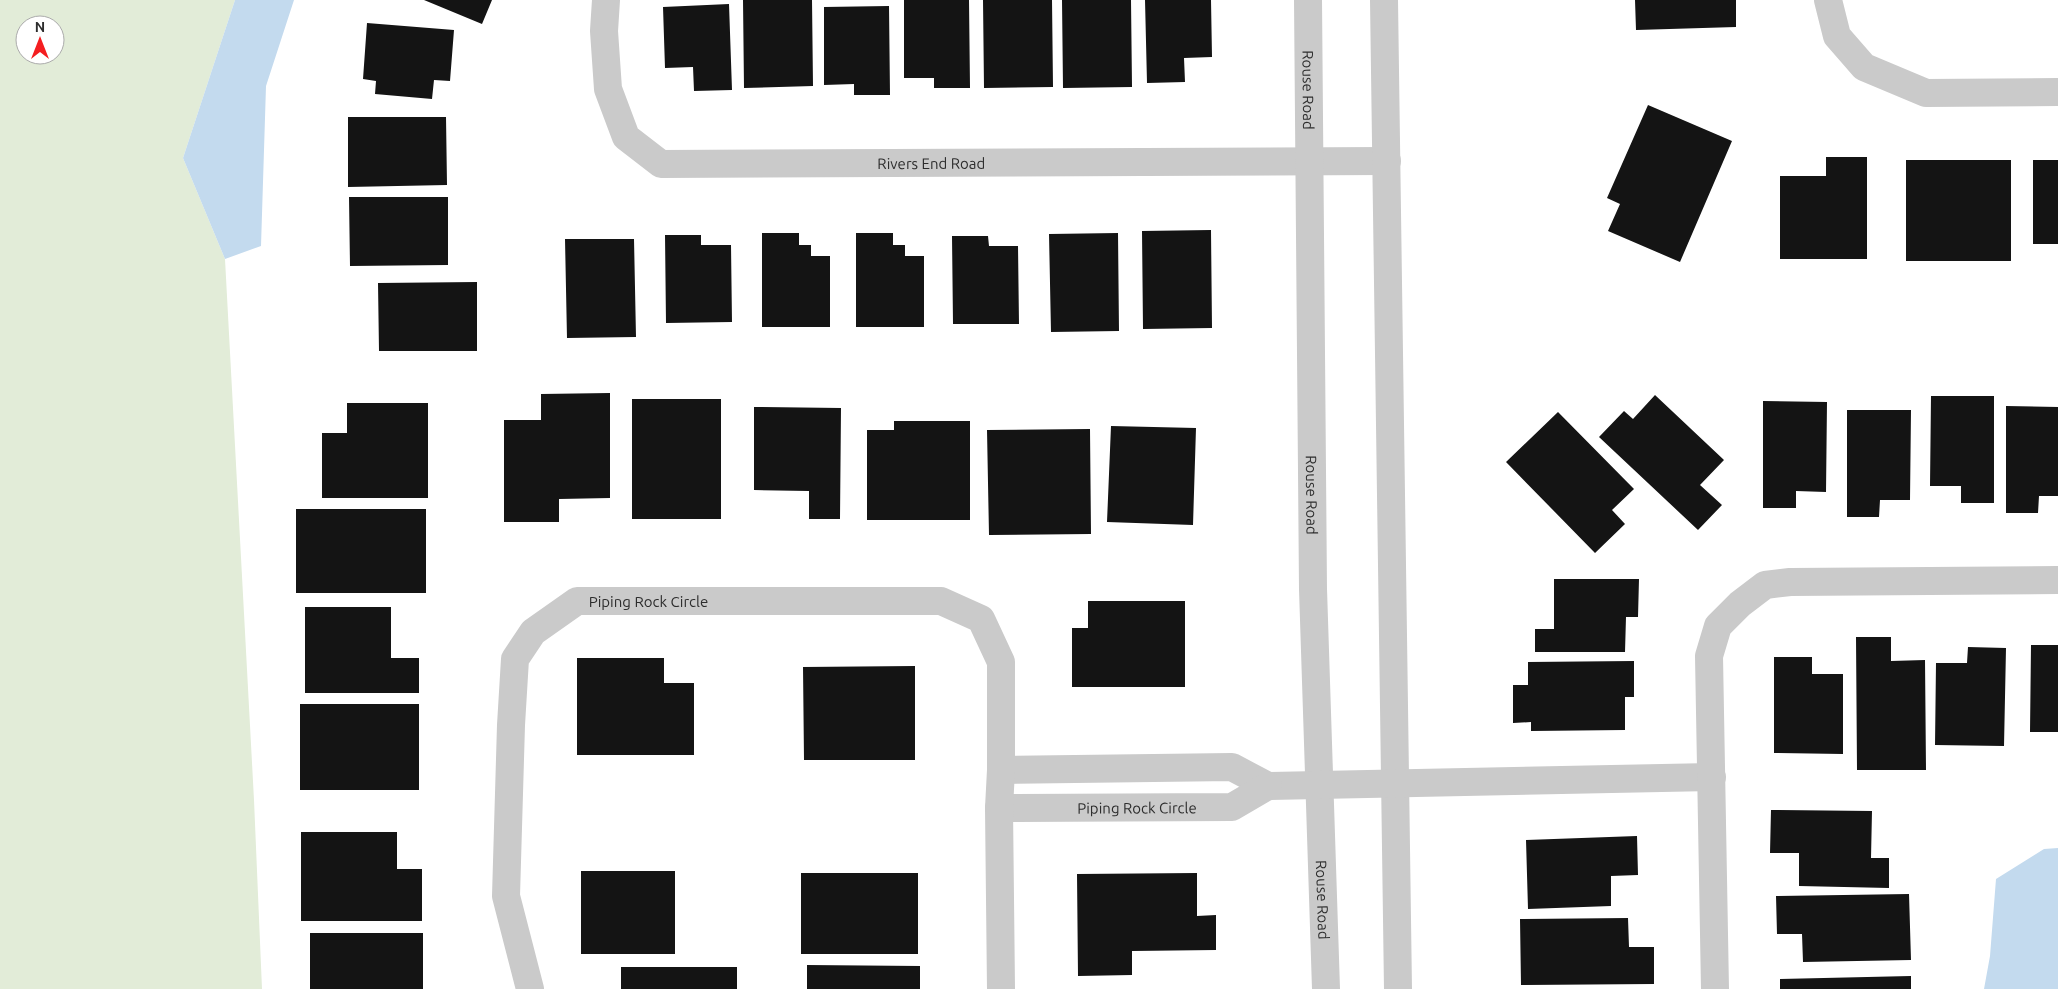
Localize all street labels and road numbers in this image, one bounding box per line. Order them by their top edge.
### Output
street label: Rouse Road [1300,50,1318,130]
street label: Rivers End Road [877,154,985,172]
street label: Rouse Road [1303,455,1321,535]
street label: Piping Rock Circle [589,593,708,610]
street label: Piping Rock Circle [1077,799,1197,816]
street label: Rouse Road [1313,860,1333,940]

